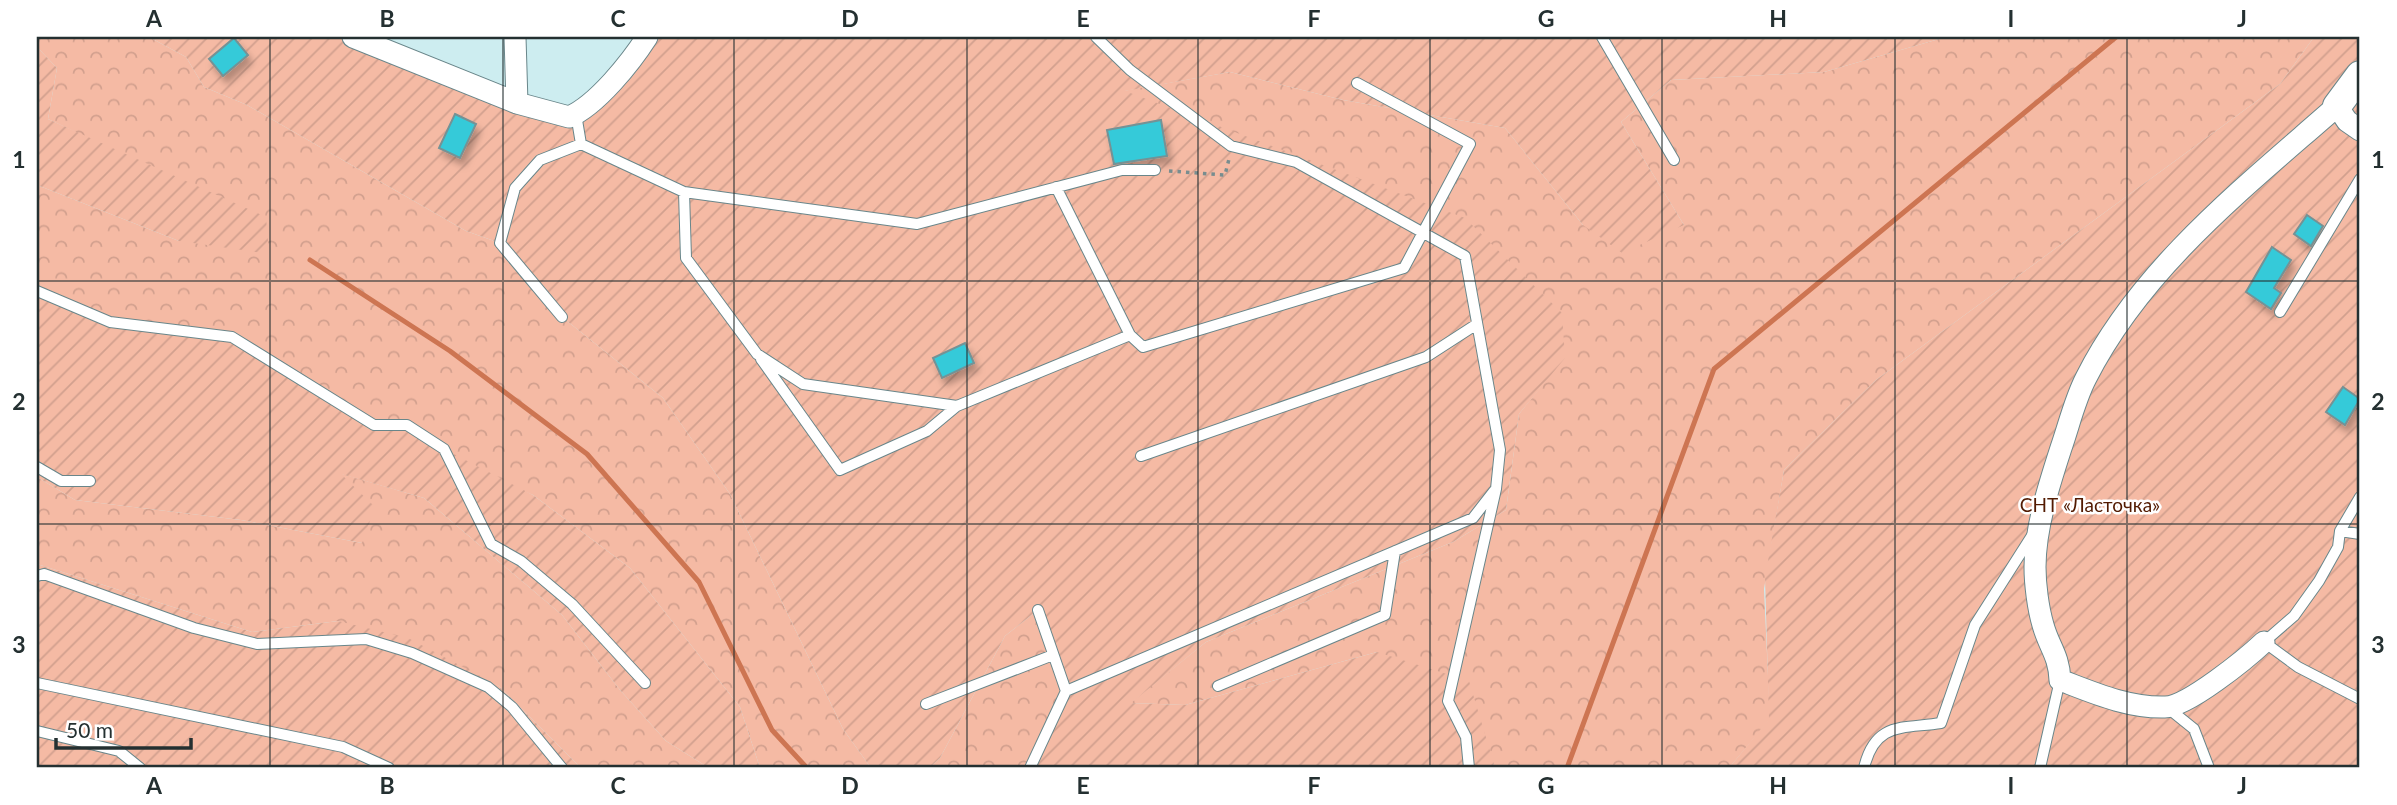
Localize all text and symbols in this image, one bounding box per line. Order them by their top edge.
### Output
text: A [145,4,163,32]
text: B [379,4,395,32]
text: C [610,4,626,32]
text: D [841,4,859,32]
text: E [1076,4,1090,32]
text: F [1307,4,1321,32]
text: G [1538,4,1554,32]
text: H [1769,4,1787,32]
text: I [2008,4,2014,32]
text: J [2237,4,2247,32]
text: 1 [12,145,26,173]
text: 1 [2371,145,2385,173]
text: 2 [12,387,26,415]
text: 2 [2371,387,2385,415]
park label: СНТ «Ласточка» [2020,493,2160,516]
text: 3 [12,630,26,658]
text: 3 [2371,630,2385,658]
scale bar [56,707,191,751]
text: 50 m [66,717,113,742]
text: A [145,771,163,799]
text: B [379,771,395,799]
text: C [610,771,626,799]
text: D [841,771,859,799]
text: E [1076,771,1090,799]
text: F [1307,771,1321,799]
text: G [1538,771,1554,799]
text: H [1769,771,1787,799]
text: I [2008,771,2014,799]
text: J [2237,771,2247,799]

